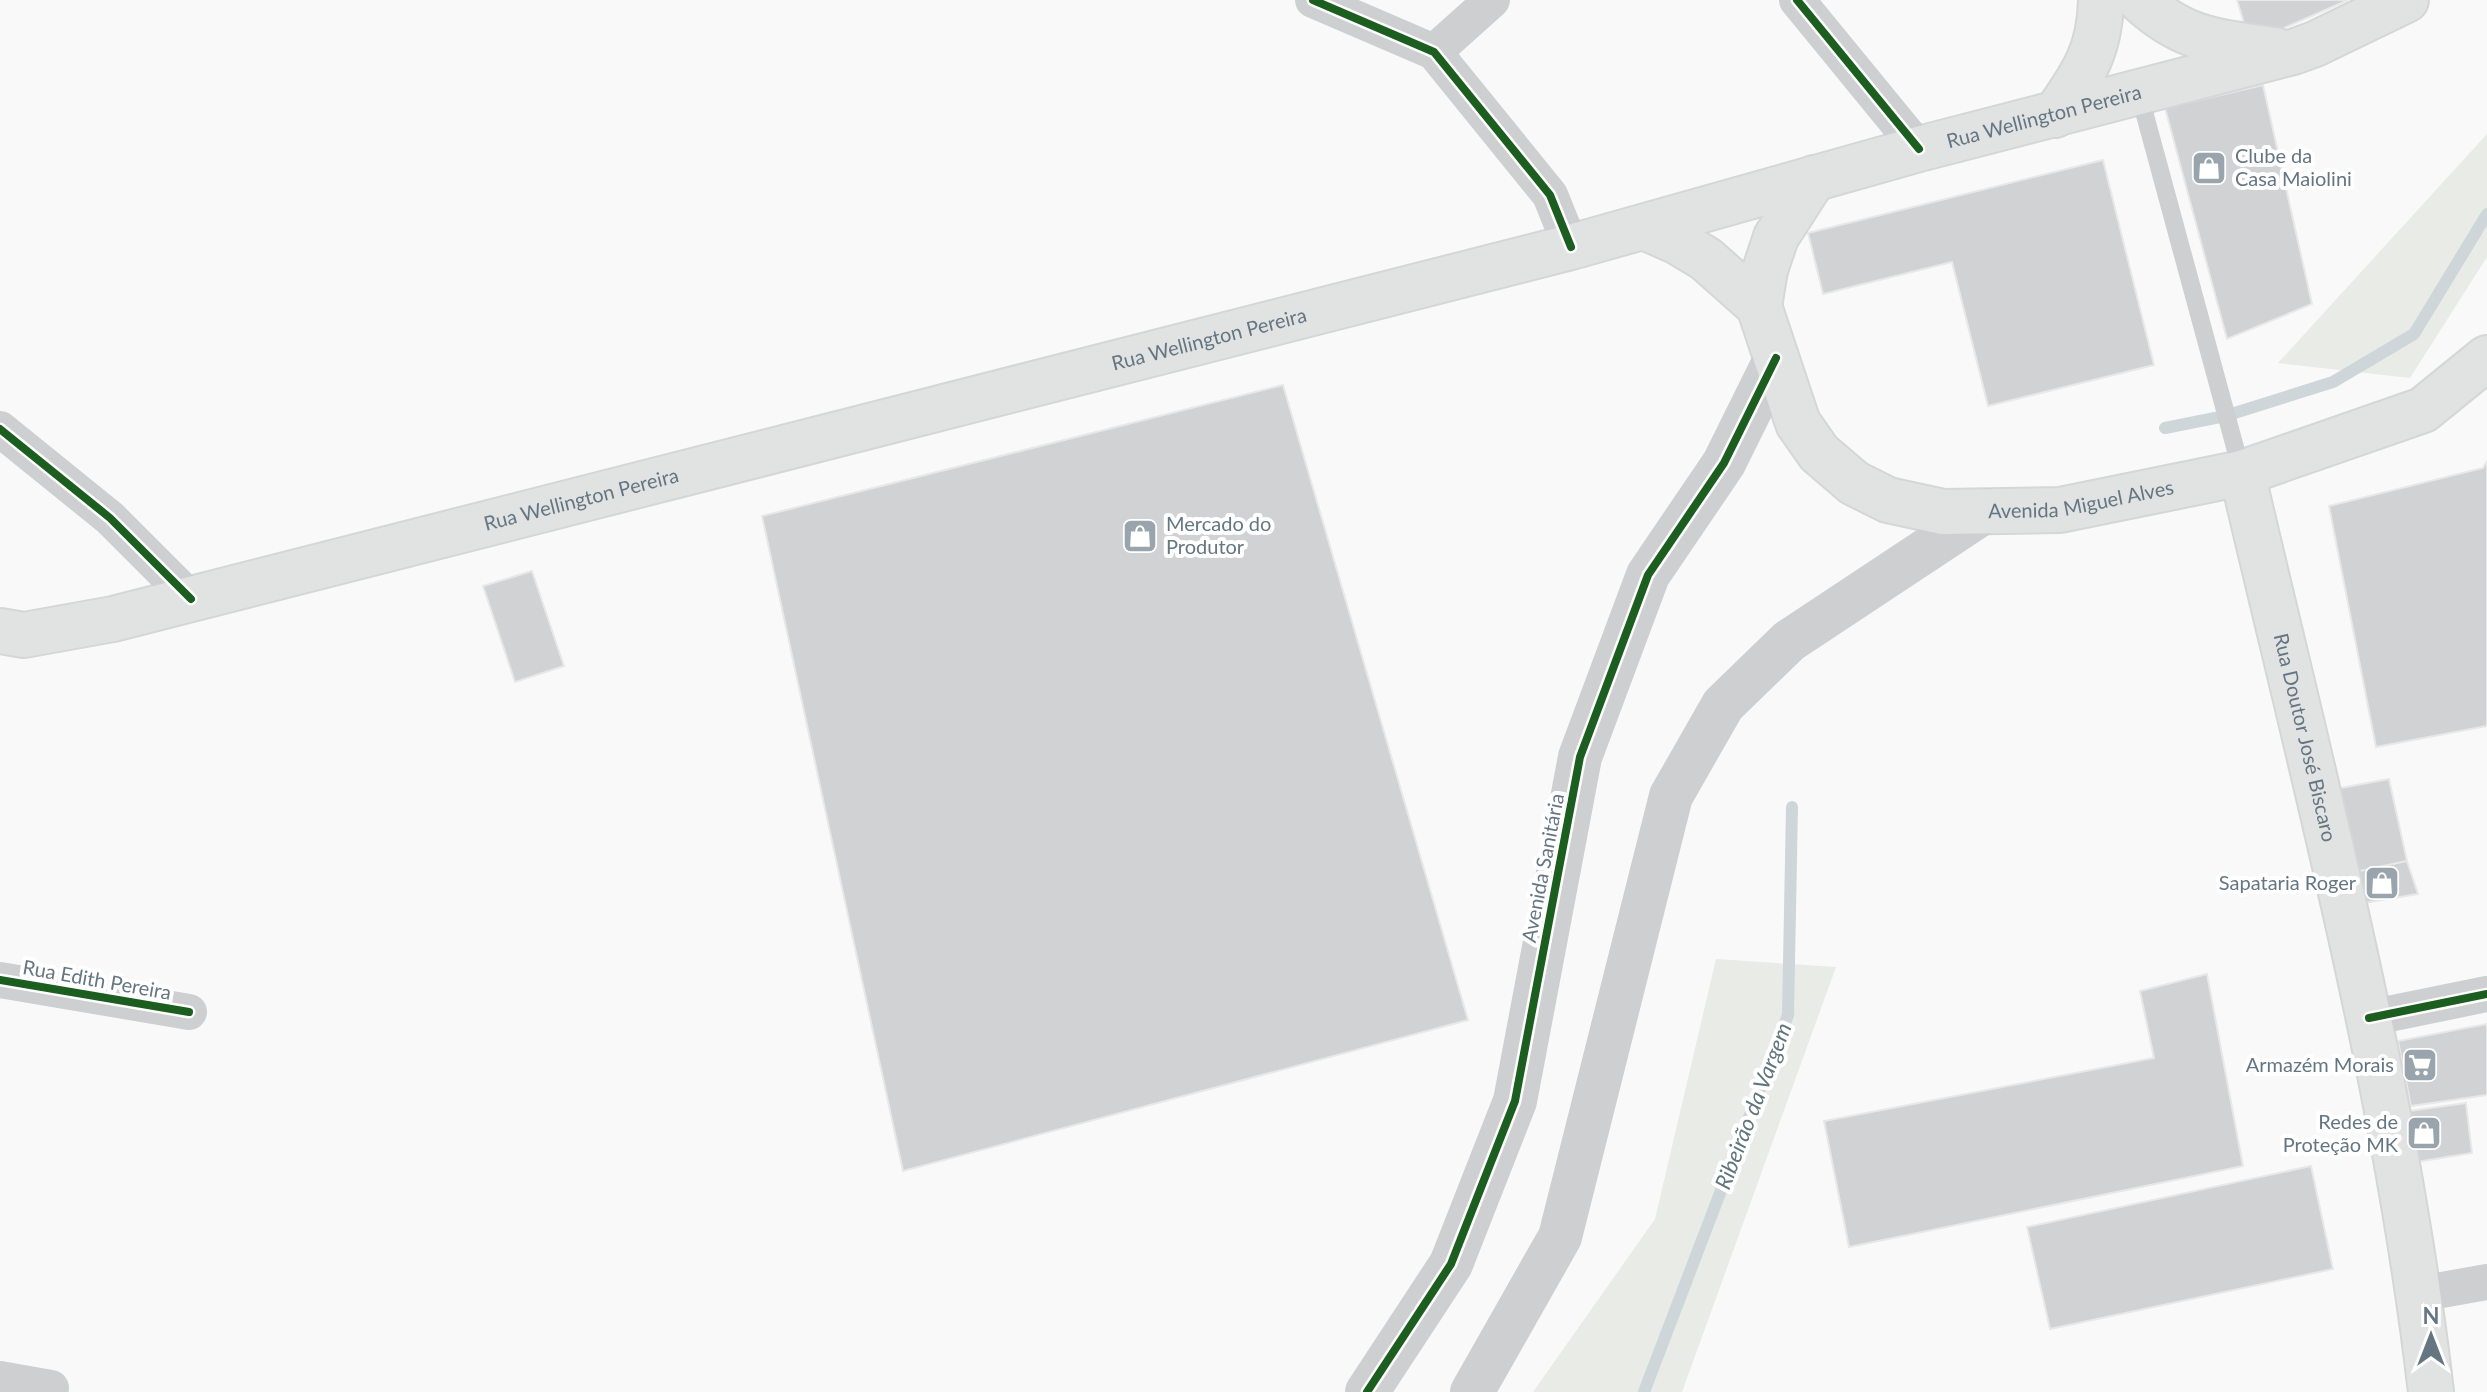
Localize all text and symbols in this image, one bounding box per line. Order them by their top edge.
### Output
street label: Rua Wellington Pereira [1944,79,2144,152]
place label: Clube da Casa Maiolini [2235,143,2352,190]
shop icon: Clube da Casa Maiolini [2190,149,2228,187]
street label: Rua Wellington Pereira [1109,302,1309,375]
street label: Rua Wellington Pereira [481,462,681,535]
street label: Avenida Miguel Alves [1988,474,2176,522]
place label: Mercado do Produtor [1166,511,1271,558]
shop icon: Mercado do Produtor [1121,517,1159,555]
street label: Rua Doutor José Biscaro [2270,631,2342,844]
street label: Avenida Sanitária [1516,791,1568,944]
shop icon: Sapataria Roger [2363,864,2401,902]
place label: Sapataria Roger [2219,870,2357,894]
street label: Rua Edith Pereira [21,954,173,1004]
water label: Ribeirão da Vargem [1708,1019,1797,1193]
supermarket icon: Armazém Morais [2401,1046,2439,1084]
place label: Armazém Morais [2246,1052,2394,1076]
place label: Redes de Proteção MK [2283,1109,2399,1156]
shop icon: Redes de Proteção MK [2405,1114,2443,1152]
north arrow [2391,1296,2471,1376]
text: N [2423,1302,2439,1329]

